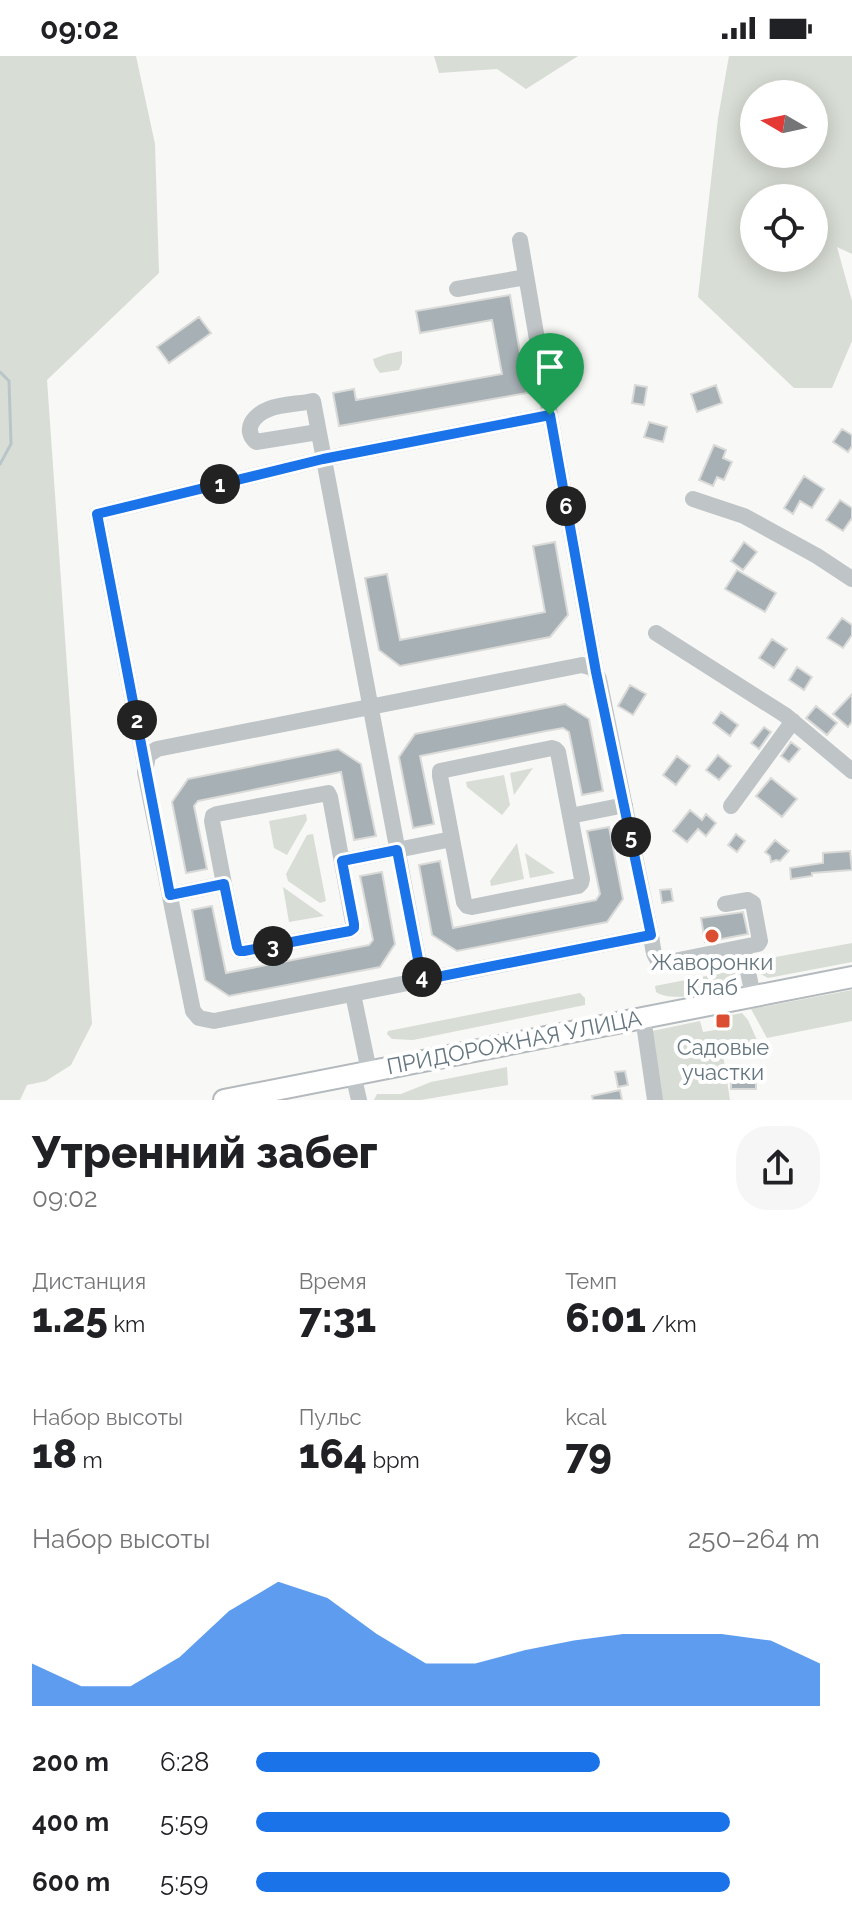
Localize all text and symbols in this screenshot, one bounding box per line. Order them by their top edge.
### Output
text: 09:02 [40,11,119,46]
north arrow [740,80,828,168]
map controls [740,80,828,272]
button: locate [740,184,828,272]
pin [516,333,584,415]
icon: arrive [528,345,572,389]
pin: 1 [200,464,240,504]
text: 1 [215,471,225,497]
pin: 6 [546,486,586,526]
text: 6 [559,493,573,519]
pin: 2 [117,700,157,740]
text: 2 [131,707,143,733]
pin: 5 [611,817,651,857]
text: 5 [625,824,637,850]
pin: 3 [253,926,293,966]
marker: Жаворонки Клаб [703,927,721,945]
text: 3 [267,933,279,959]
place label: Жаворонки Клаб [651,949,773,1000]
pin: 4 [402,957,442,997]
text: 4 [416,964,428,990]
street label: ПРИДОРОЖНАЯ УЛИЦА [384,1005,644,1079]
marker: Садовые участки [714,1012,732,1030]
place label: Садовые участки [677,1034,769,1085]
button: share [736,1126,820,1210]
text: Утренний забег [32,1127,378,1178]
text: 09:02 [32,1183,98,1213]
text: Дистанция [32,1268,146,1294]
text: Время [299,1268,367,1294]
text: Темп [565,1268,617,1294]
text: 1.25 [32,1294,108,1341]
text: 7:31 [299,1294,376,1341]
text: 6:01 [565,1294,646,1341]
text: km [108,1311,145,1337]
text: /km [646,1311,697,1337]
text: Набор высоты [32,1404,183,1430]
text: Пульс [299,1404,362,1430]
text: kcal [565,1404,606,1430]
text: 18 [32,1430,77,1477]
text: 164 [299,1430,367,1477]
text: 79 [565,1430,612,1477]
text: m [77,1447,103,1473]
text: bpm [367,1447,420,1473]
text: Набор высоты [32,1524,210,1554]
text: 250–264 m [688,1524,820,1554]
text: 200 m [32,1747,109,1777]
text: 6:28 [160,1747,210,1777]
text: 400 m [32,1807,109,1837]
text: 5:59 [160,1807,208,1837]
text: 600 m [32,1867,110,1897]
text: 5:59 [160,1867,208,1897]

